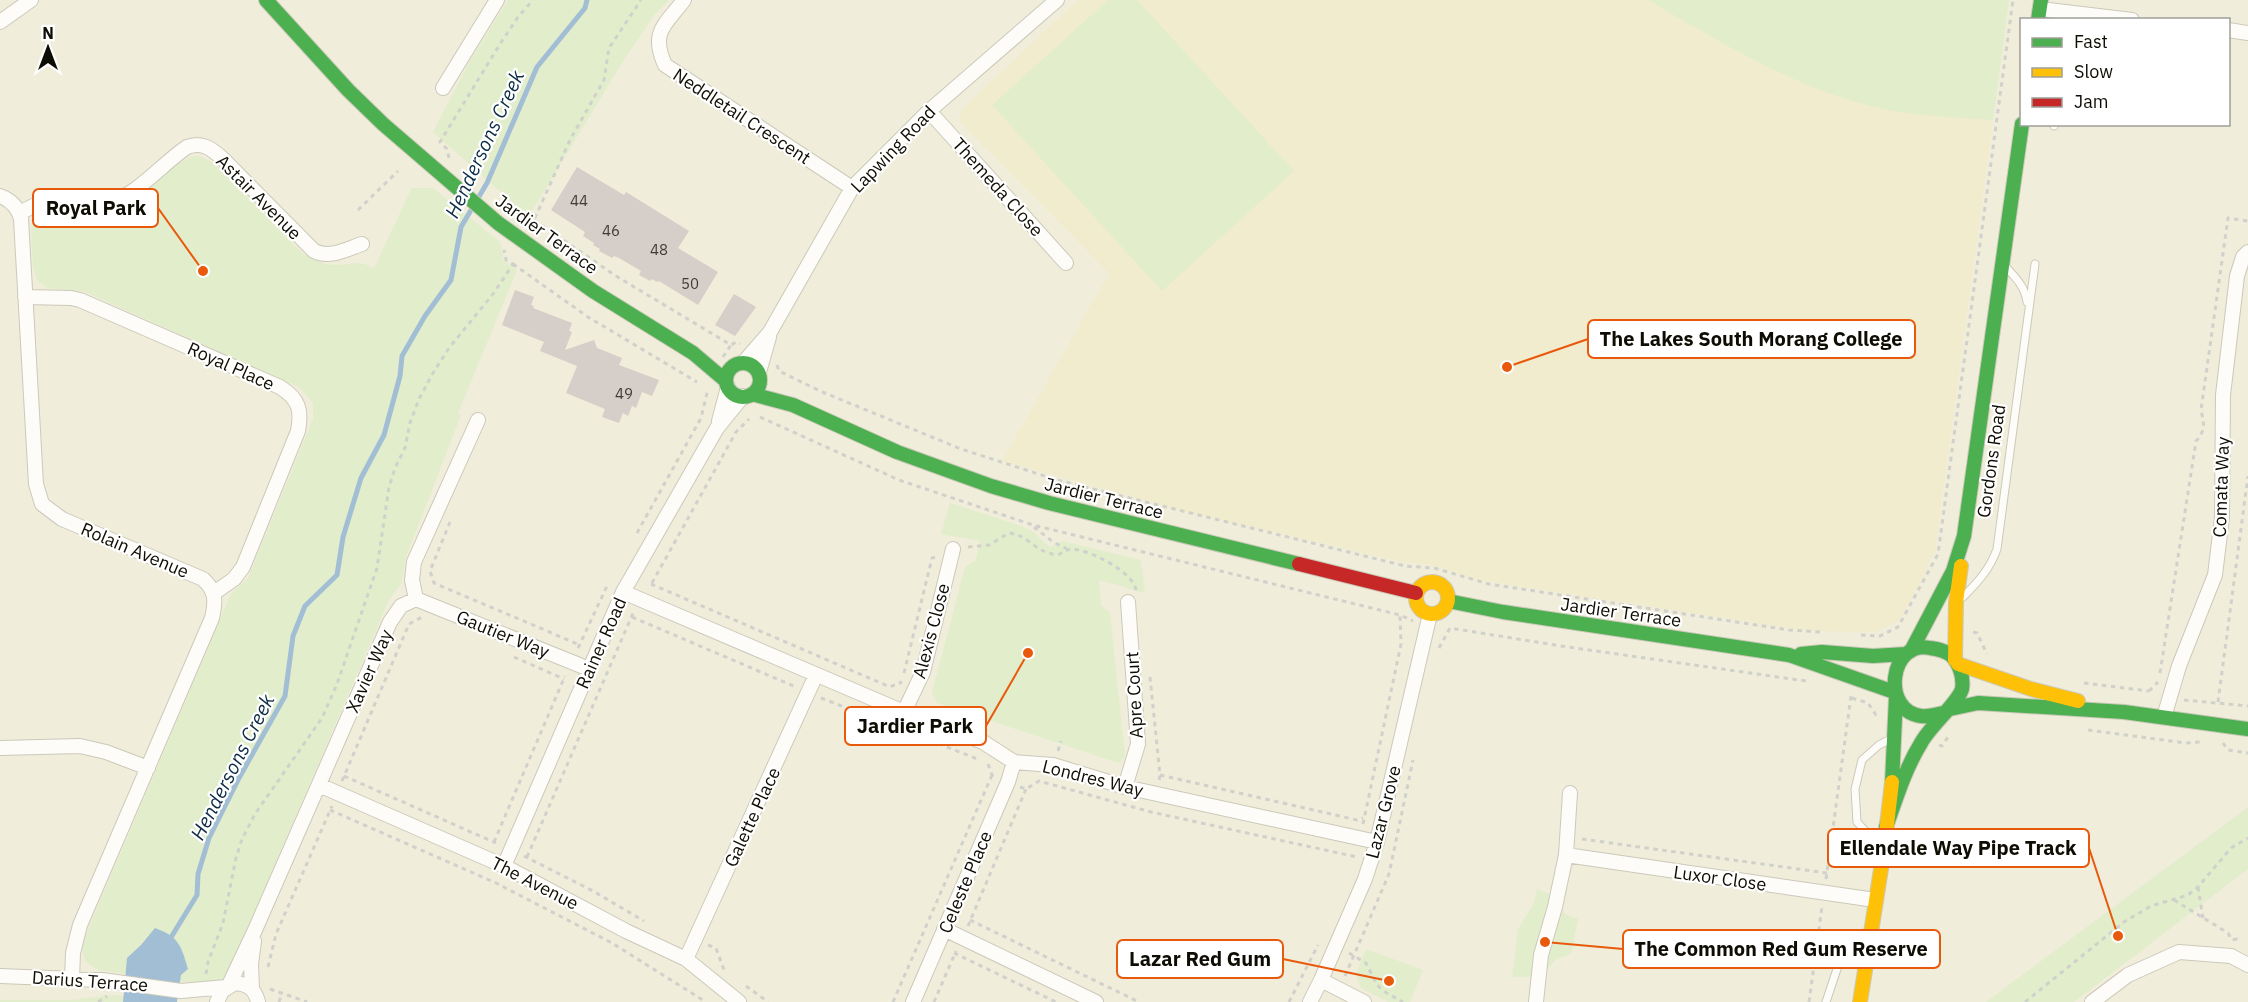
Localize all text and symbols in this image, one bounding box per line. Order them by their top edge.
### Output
north arrow [18,18,78,78]
legend [2020,18,2230,126]
text: N [42,23,54,43]
text: Fast [2074,30,2108,53]
text: Slow [2074,60,2113,83]
street label: Neddletail Crescent [669,63,815,169]
water label: Hendersons Creek [438,65,530,222]
text: Jam [2074,90,2109,113]
street label: Lapwing Road [846,100,940,198]
street label: Themeda Close [948,133,1048,241]
street label: Astair Avenue [211,149,307,245]
callout: Royal Park [33,189,158,227]
street label: Jardier Terrace [491,189,603,279]
house number: 44 [570,191,588,210]
text: Royal Park [46,194,147,221]
house number: 46 [602,221,620,240]
house number: 48 [650,240,668,259]
house number: 50 [681,274,699,293]
callout: The Lakes South Morang College [1588,320,1915,358]
text: The Lakes South Morang College [1600,325,1902,352]
street label: Royal Place [184,337,278,395]
house number: 49 [615,384,633,403]
street label: Gordons Road [1972,403,2010,519]
street label: Comata Way [2208,436,2234,538]
street label: Jardier Terrace [1042,472,1166,524]
street label: Rolain Avenue [78,517,192,583]
street label: Alexis Close [907,581,955,681]
street label: Jardier Terrace [1559,592,1683,632]
street label: Rainer Road [571,594,631,692]
street label: Gautier Way [453,605,553,663]
street label: Xavier Way [340,626,398,716]
street label: Apre Court [1120,651,1148,739]
water label: Hendersons Creek [184,689,281,845]
callout: Jardier Park [845,707,986,745]
text: Jardier Park [857,712,974,739]
street label: Londres Way [1040,754,1146,802]
street label: Galette Place [719,763,785,871]
street label: Lazar Grove [1360,763,1406,861]
street label: Celeste Place [933,827,997,937]
callout: Ellendale Way Pipe Track [1828,829,2089,867]
text: Ellendale Way Pipe Track [1839,834,2077,861]
street label: The Avenue [488,851,583,915]
street label: Luxor Close [1672,860,1768,896]
callout: The Common Red Gum Reserve [1623,930,1940,968]
text: The Common Red Gum Reserve [1634,935,1928,962]
callout: Lazar Red Gum [1117,940,1283,978]
text: Lazar Red Gum [1129,945,1271,972]
street label: Darius Terrace [31,965,149,997]

